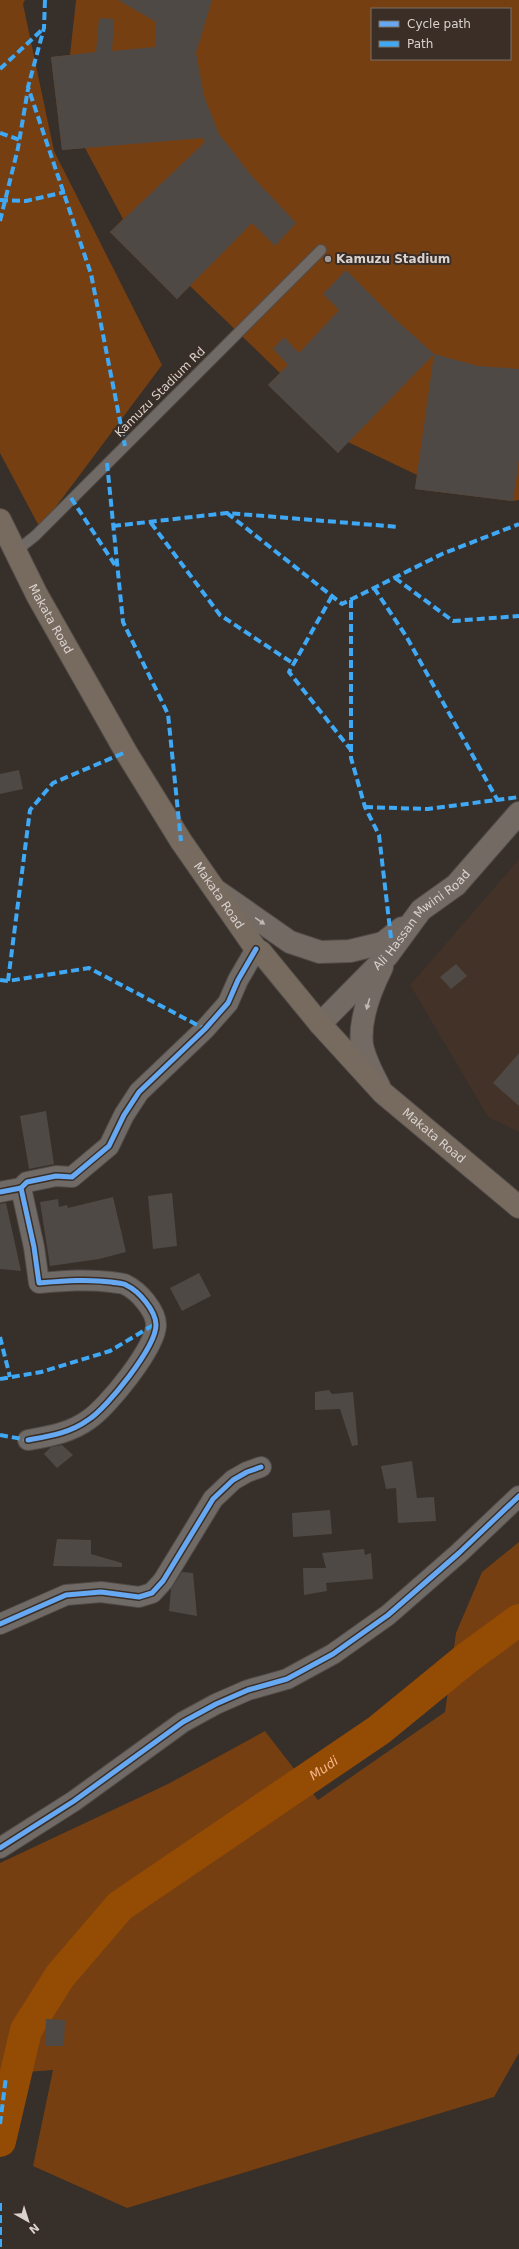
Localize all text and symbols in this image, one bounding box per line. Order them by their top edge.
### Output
legend [371,8,511,60]
text: Cycle path [407,17,471,31]
text: Path [407,37,433,51]
place label: Kamuzu Stadium [336,252,450,266]
marker: Kamuzu Stadium [323,254,333,264]
street label: Kamuzu Stadium Rd [112,344,208,440]
street label: Makata Road [26,582,76,656]
street label: Makata Road [191,859,247,931]
street label: Ali Hassan Mwini Road [370,867,473,973]
one-way arrow [255,917,266,925]
one-way arrow [365,998,371,1010]
street label: Makata Road [400,1105,468,1166]
water label: Mudi [307,1753,341,1783]
north arrow [8,2201,48,2241]
text: N [26,2220,42,2236]

